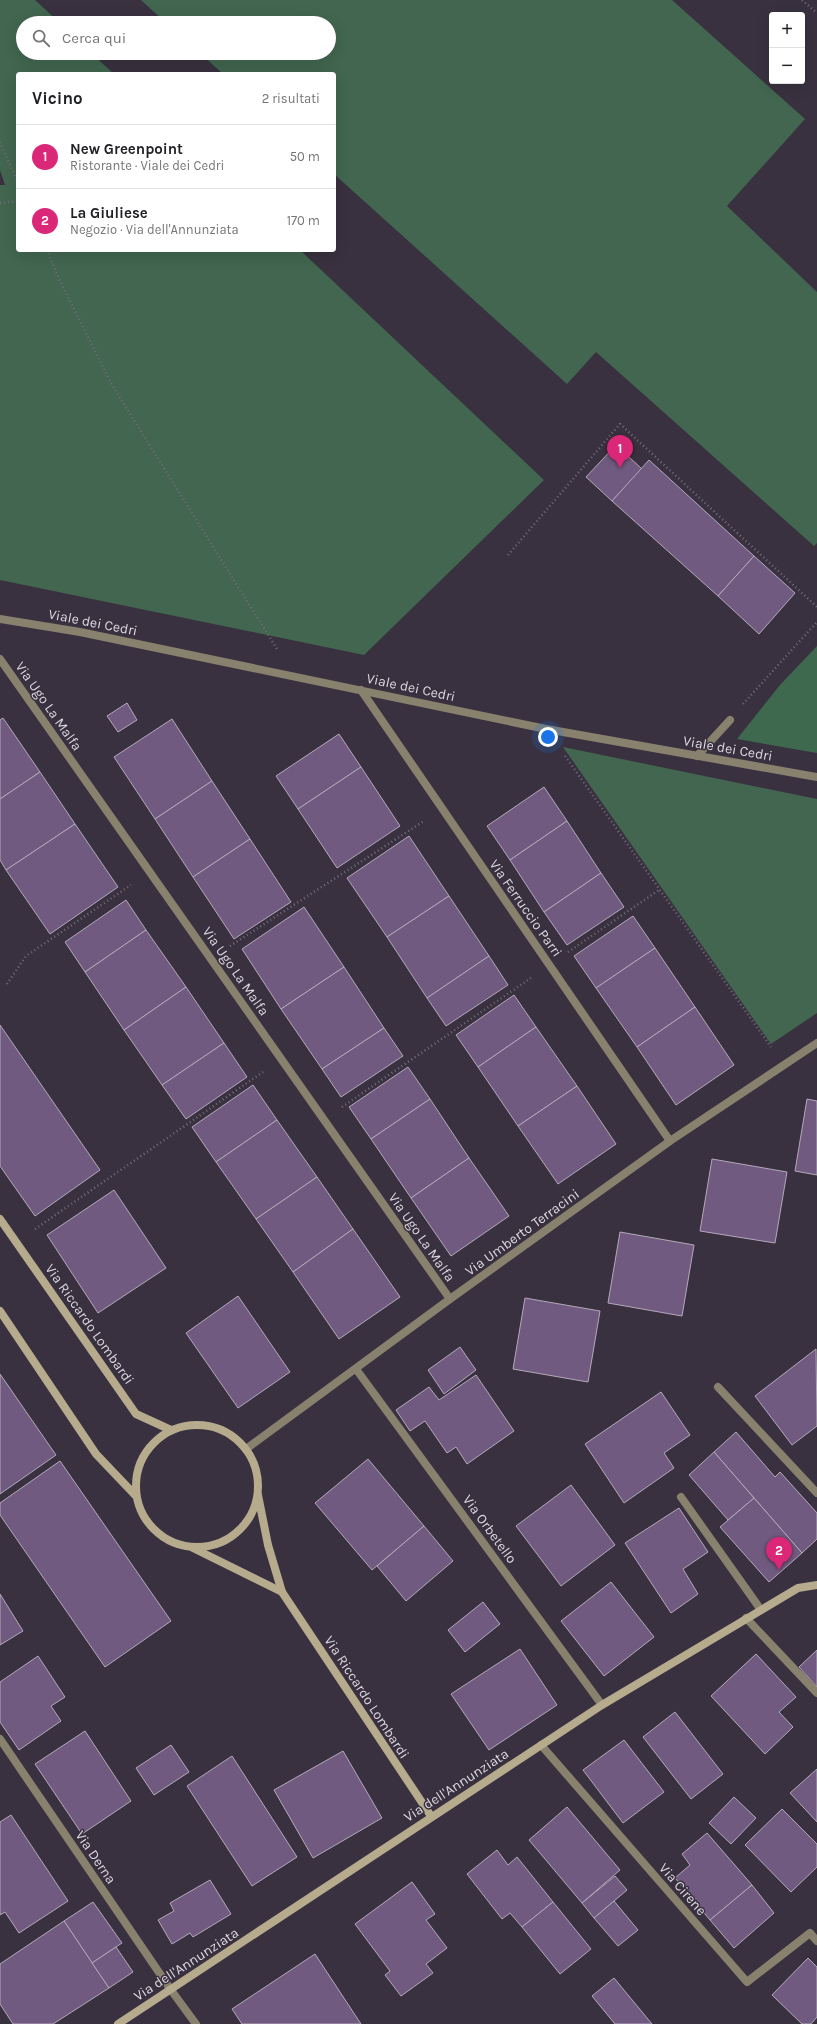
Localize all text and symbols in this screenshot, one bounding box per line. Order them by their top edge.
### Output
map controls [769,12,805,84]
button: + [769,12,805,48]
search box [16,16,336,60]
icon: search [30,27,52,49]
text: Cerca qui [62,29,126,47]
button: − [769,48,805,84]
text: Vicino [32,88,83,108]
text: 2 risultati [262,91,320,106]
text: New Greenpoint [70,140,183,158]
text: 1 [43,149,47,164]
text: 50 m [290,149,320,164]
text: Ristorante · Viale dei Cedri [70,158,224,173]
text: La Giuliese [70,204,148,222]
text: 2 [41,213,49,228]
text: 170 m [287,213,320,228]
text: Negozio · Via dell'Annunziata [70,222,239,237]
pin: 1 [607,435,633,468]
street label: Viale dei Cedri [47,606,139,639]
street label: Via Ugo La Malfa [12,659,86,754]
street label: Viale dei Cedri [365,670,457,705]
your location [538,727,558,747]
street label: Viale dei Cedri [682,732,774,765]
street label: Via Ferruccio Parri [486,856,566,960]
street label: Via Ugo La Malfa [199,924,273,1019]
street label: Via Umberto Terracini [462,1185,583,1280]
street label: Via Ugo La Malfa [385,1190,459,1285]
street label: Via Riccardo Lombardi [42,1261,138,1388]
street label: Via Orbetello [459,1492,520,1567]
pin: 2 [766,1537,792,1570]
street label: Via Riccardo Lombardi [320,1633,413,1762]
street label: Via dell'Annunziata [401,1745,512,1826]
street label: Via Derna [72,1827,120,1887]
street label: Via Cirene [655,1860,710,1919]
street label: Via dell'Annunziata [131,1924,242,2005]

